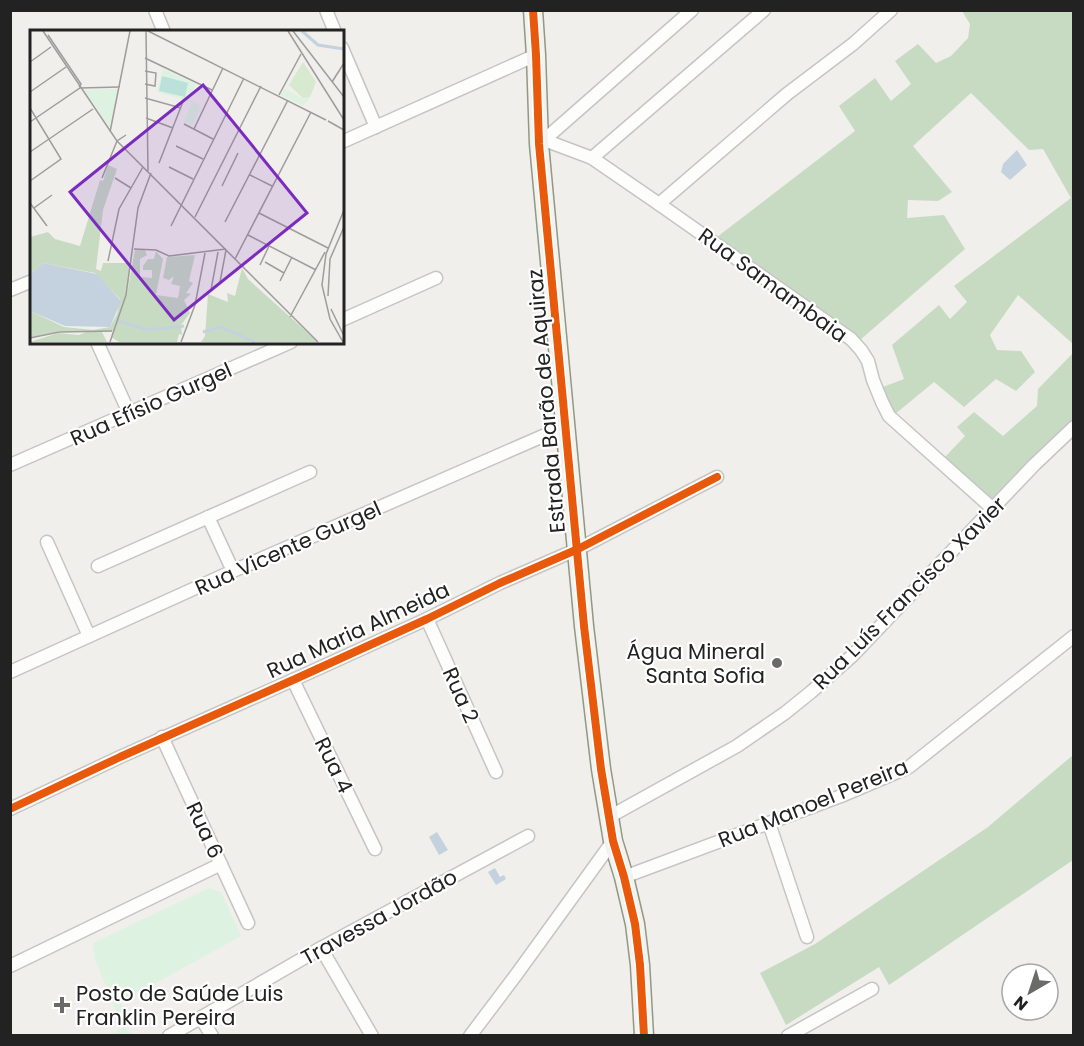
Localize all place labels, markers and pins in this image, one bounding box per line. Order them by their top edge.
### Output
place label: Água Mineral Santa Sofia [627,637,765,690]
marker: Água Mineral Santa Sofia [770,656,784,670]
place label: Posto de Saúde Luis Franklin Pereira [76,979,284,1032]
marker: Posto de Saúde Luis Franklin Pereira [53,996,71,1014]

